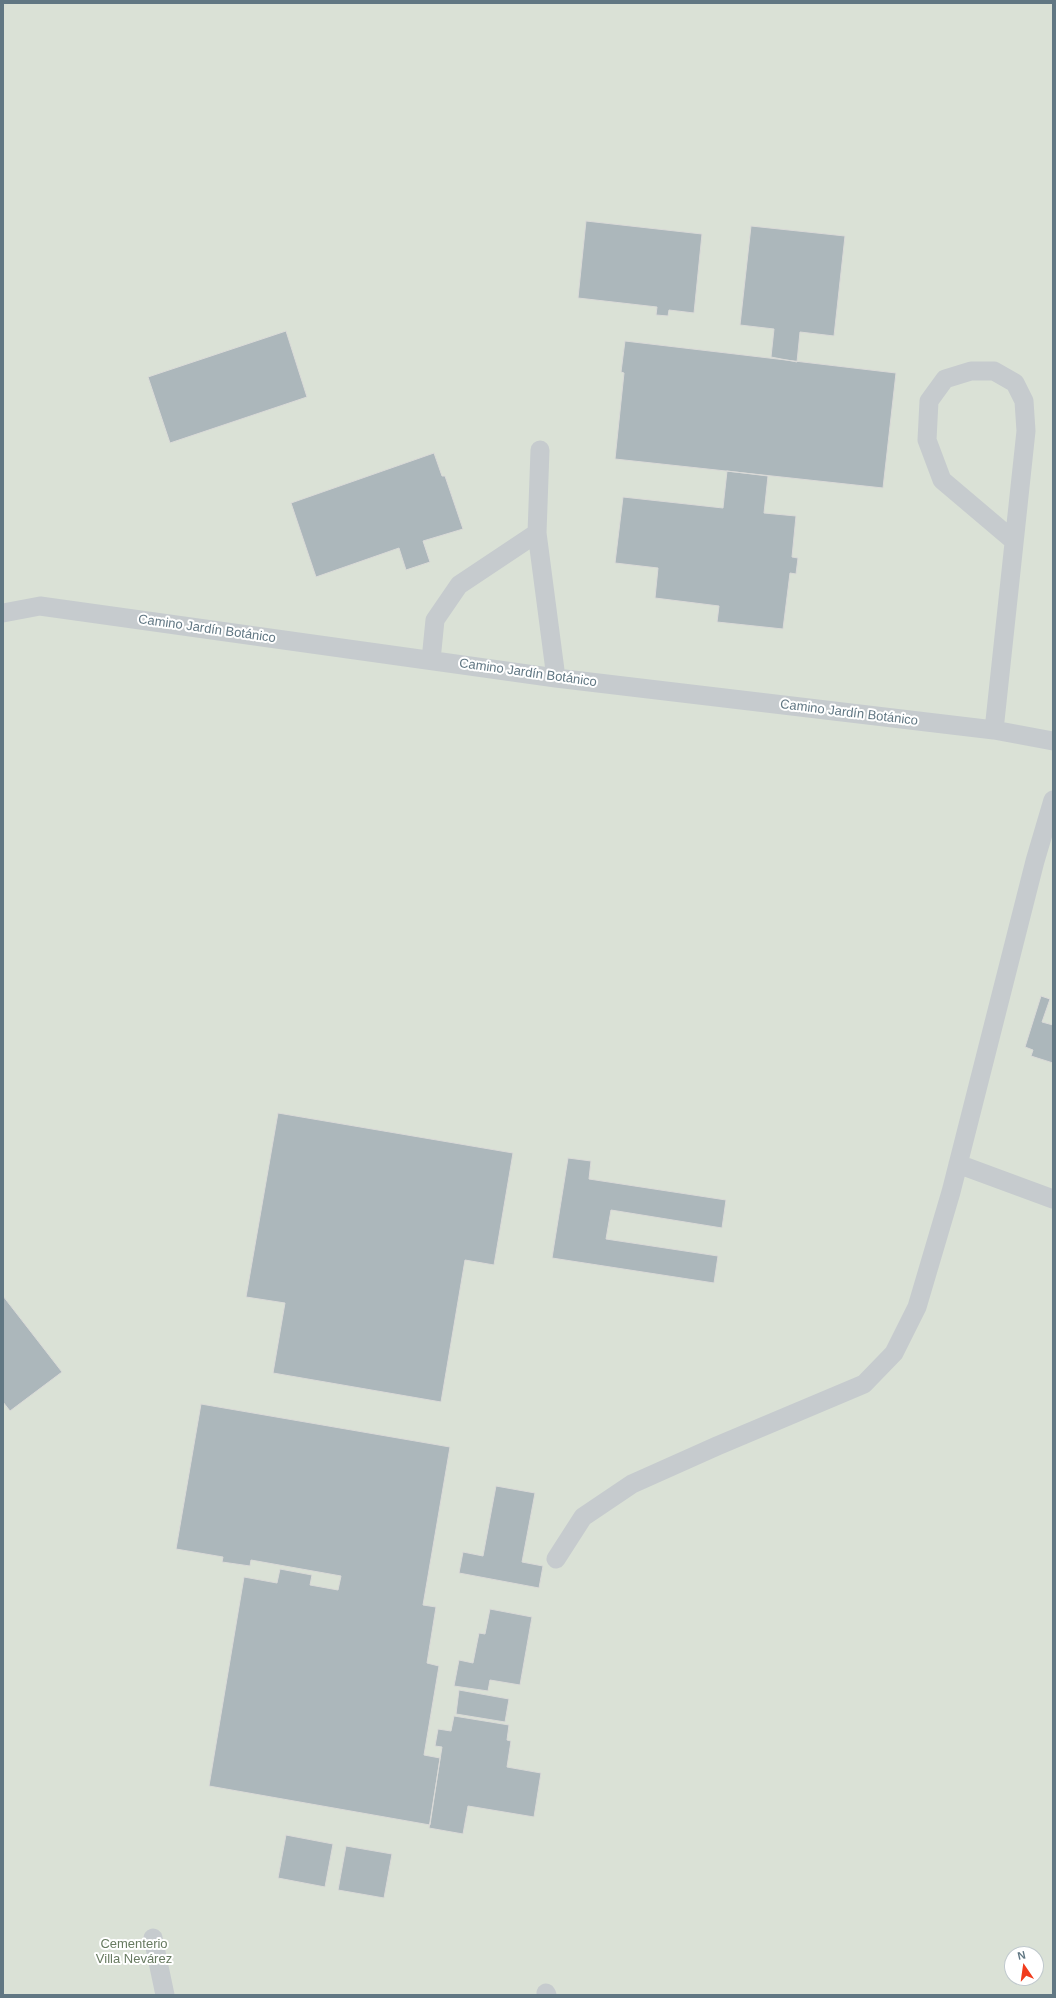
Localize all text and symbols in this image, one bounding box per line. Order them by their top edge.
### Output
street label: Camino Jardín Botánico [137,612,277,646]
street label: Camino Jardín Botánico [458,656,598,690]
street label: Camino Jardín Botánico [779,697,919,729]
park label: Cementerio Villa Nevárez [96,1936,172,1967]
north arrow [1004,1946,1044,1986]
text: N [1016,1949,1027,1962]

